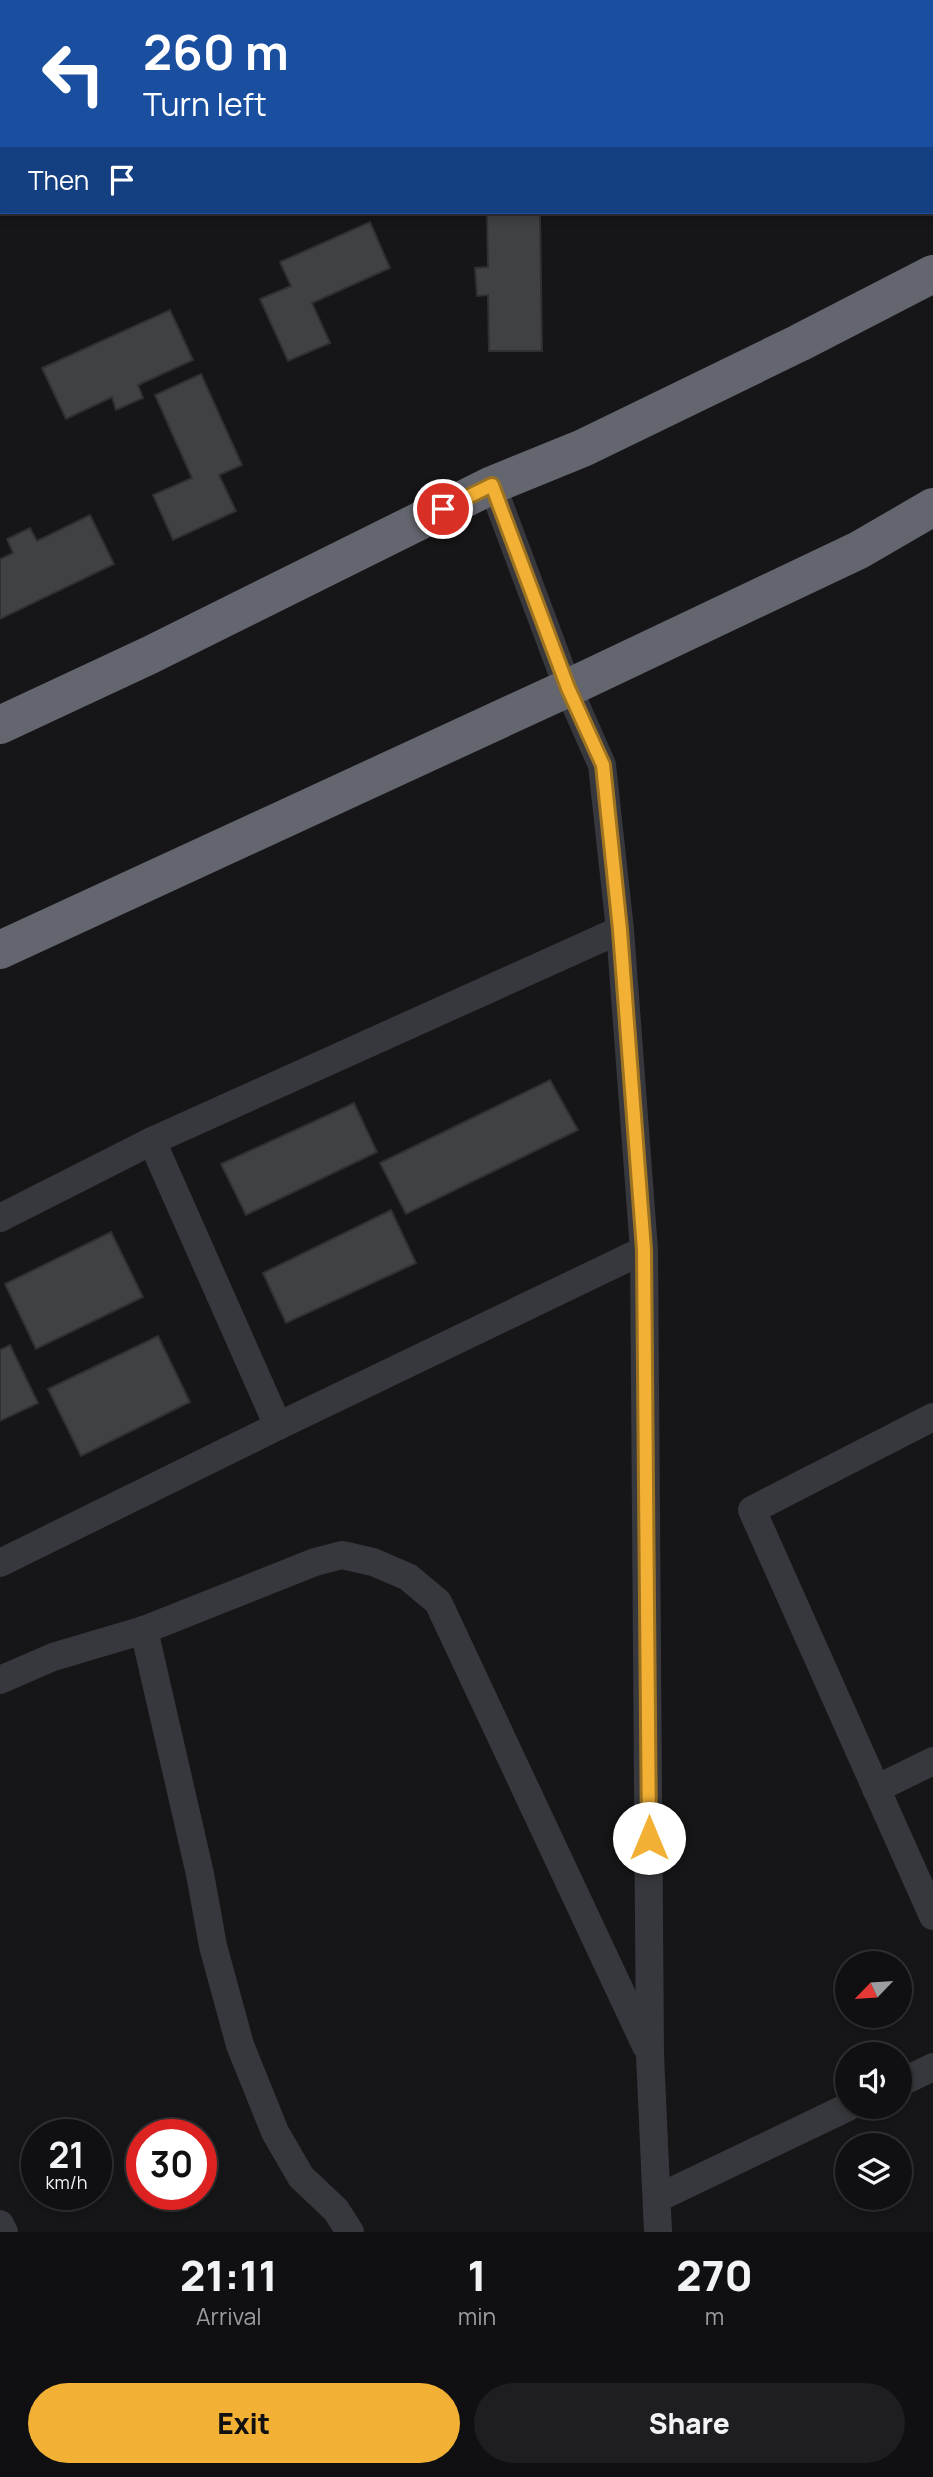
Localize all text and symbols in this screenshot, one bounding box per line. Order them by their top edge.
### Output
text: 260 m [143,18,289,85]
icon: left [28,28,119,119]
text: Turn left [143,82,267,126]
icon: arrive [103,161,141,199]
text: Then [28,162,89,198]
pin [413,479,473,539]
icon: arrive [424,490,462,528]
position arrow [612,1801,686,1875]
north arrow [835,1951,912,2028]
map controls [835,1951,912,2210]
button: sound [835,2042,912,2119]
speed limit sign: 30 [126,2119,217,2210]
text: 21 [48,2131,85,2179]
button: layers [835,2133,912,2210]
text: km/h [46,2170,87,2194]
text: 21:11 [180,2246,278,2304]
text: 1 [467,2246,487,2304]
text: 270 [676,2246,753,2304]
text: Arrival [196,2300,262,2332]
text: min [458,2300,496,2332]
text: m [705,2300,724,2332]
button: Exit [28,2383,460,2463]
button: Share [474,2383,905,2463]

